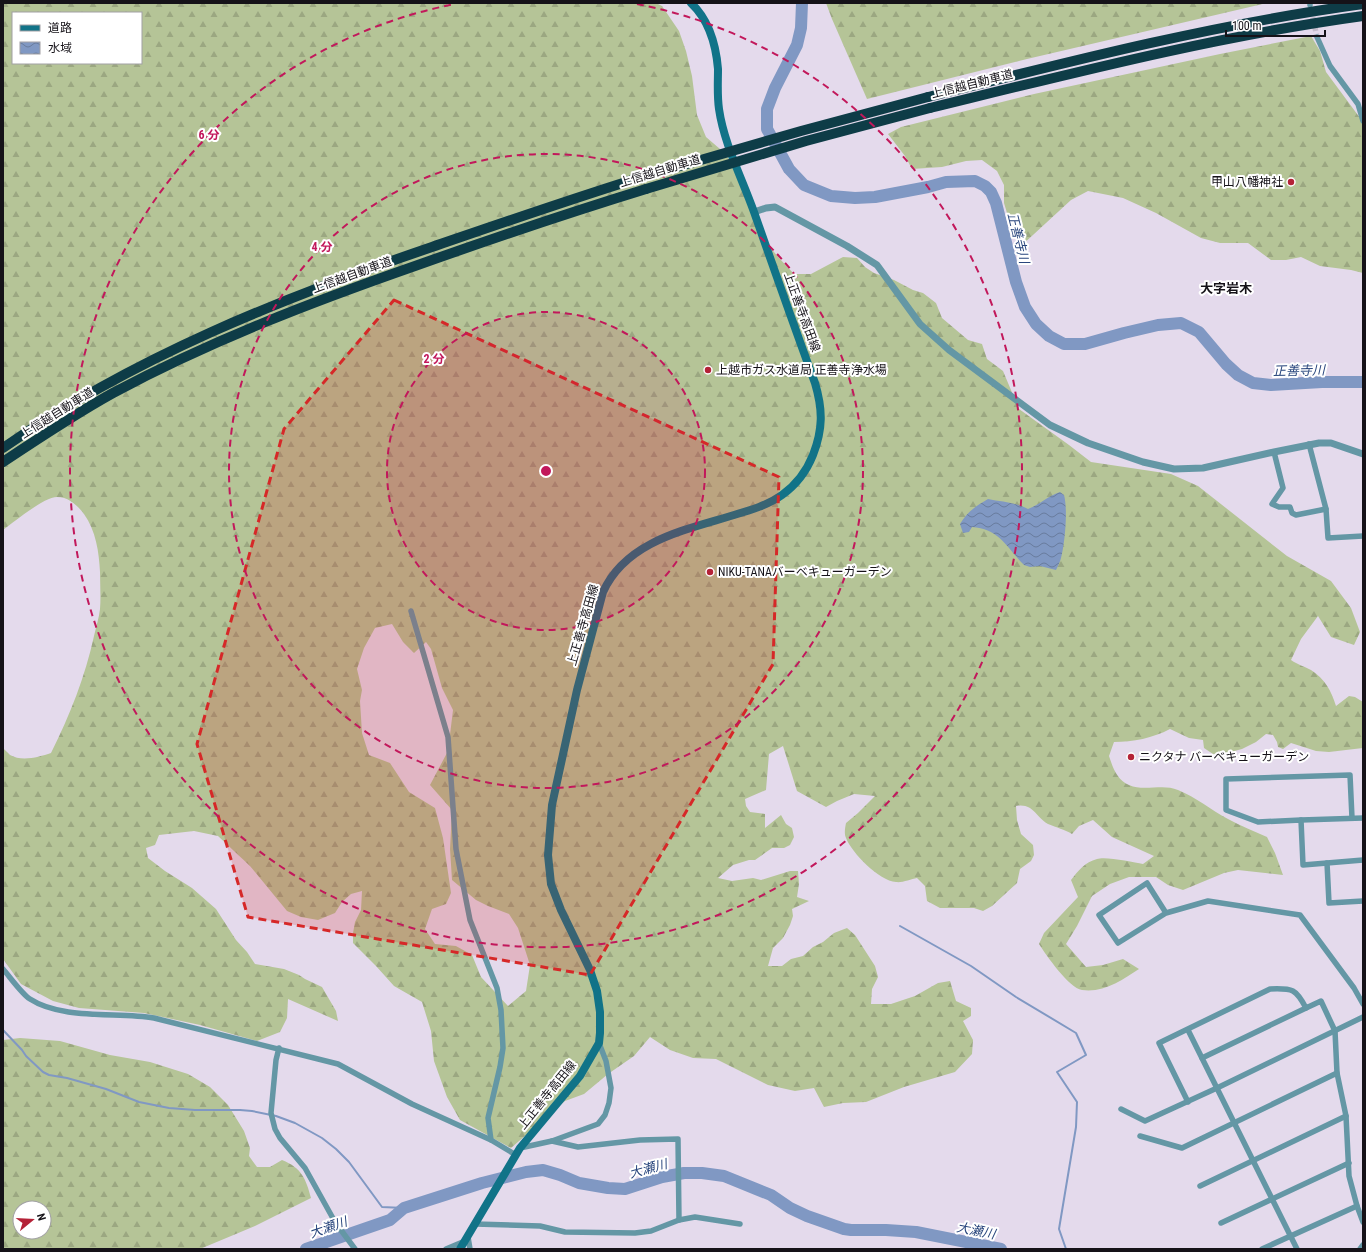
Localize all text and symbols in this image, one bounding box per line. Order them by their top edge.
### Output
legend [12,12,142,64]
scale bar [1226,12,1325,38]
text: 100 m [1232,19,1262,33]
text: 道路 [48,21,72,35]
text: 水域 [48,41,72,55]
street label: 上信越自動車道 [930,67,1014,101]
text: 6 分 [199,128,219,142]
street label: 上信越自動車道 [618,152,702,190]
place label: 甲山八幡神社 [1211,175,1283,189]
marker: 甲山八幡神社 [1286,177,1296,187]
water label: 正善寺川 [1005,211,1033,267]
text: 4 分 [312,240,332,254]
street label: 上信越自動車道 [310,254,394,296]
street label: 上正善寺高田線 [781,270,823,354]
district label: 大字岩木 [1200,281,1253,296]
text: 2 分 [424,352,444,366]
place label: 上越市ガス水道局 正善寺浄水場 [716,363,887,377]
water label: 正善寺川 [1273,363,1327,378]
marker: 上越市ガス水道局 正善寺浄水場 [703,365,713,375]
street label: 上信越自動車道 [18,385,96,441]
centre of rings [539,464,553,478]
place label: NIKU-TANAバーベキューガーデン [718,565,892,579]
marker: NIKU-TANAバーベキューガーデン [705,567,715,577]
street label: 上正善寺高田線 [565,583,601,667]
place label: ニクタナ バーベキューガーデン [1139,750,1309,764]
marker: ニクタナ バーベキューガーデン [1126,752,1136,762]
street label: 上正善寺高田線 [515,1058,579,1132]
water label: 大瀬川 [627,1156,671,1181]
north arrow [12,1200,52,1240]
text: N [34,1212,48,1223]
water label: 大瀬川 [307,1213,351,1241]
water label: 大瀬川 [955,1219,998,1242]

